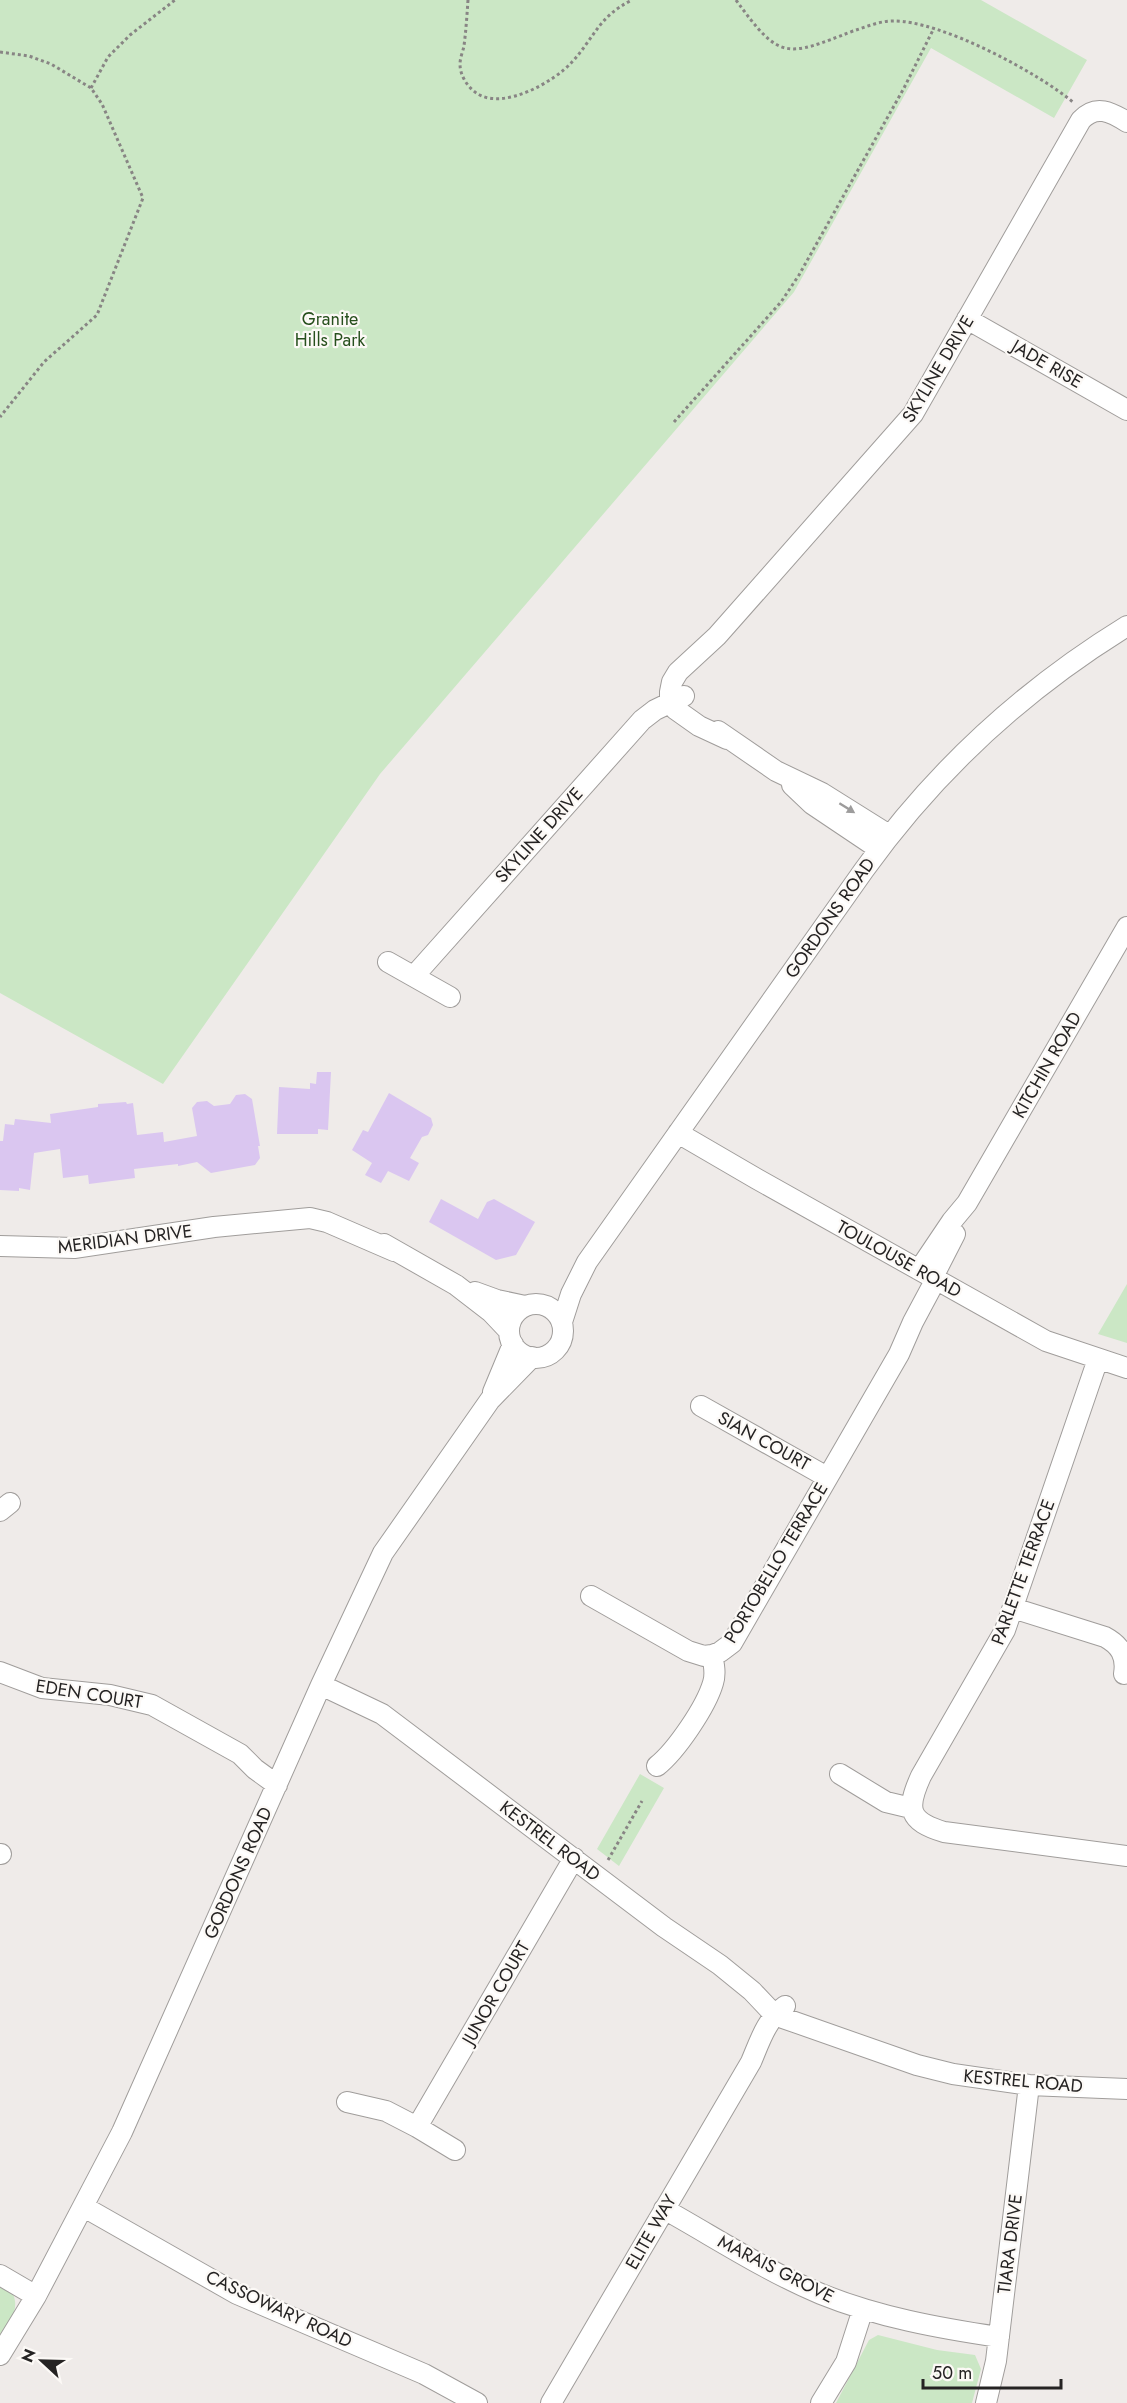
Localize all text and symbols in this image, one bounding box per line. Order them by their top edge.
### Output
park label: Granite Hills Park [295,306,365,353]
street label: SKYLINE DRIVE [896,310,980,428]
street label: JADE RISE [1005,332,1087,395]
street label: SKYLINE DRIVE [489,781,589,889]
one-way arrow [838,803,855,814]
street label: GORDONS ROAD [779,852,881,984]
street label: KITCHIN ROAD [1006,1007,1088,1123]
street label: TOULOUSE ROAD [832,1214,966,1304]
street label: MERIDIAN DRIVE [56,1218,194,1260]
street label: SIAN COURT [713,1405,815,1477]
street label: PORTOBELLO TERRACE [718,1478,834,1648]
street label: PARLETTE TERRACE [985,1496,1061,1648]
street label: EDEN COURT [34,1673,145,1715]
street label: KESTREL ROAD [494,1795,606,1887]
street label: GORDONS ROAD [197,1803,279,1943]
street label: JUNOR COURT [455,1936,536,2051]
street label: KESTREL ROAD [962,2063,1084,2099]
street label: ELITE WAY [619,2189,683,2274]
street label: TIARA DRIVE [991,2193,1029,2295]
street label: MARAIS GROVE [713,2228,839,2310]
street label: CASSOWARY ROAD [202,2264,356,2354]
north arrow [12,2331,72,2391]
text: N [16,2345,42,2366]
scale bar [923,2352,1061,2390]
text: 50 m [932,2360,972,2386]

